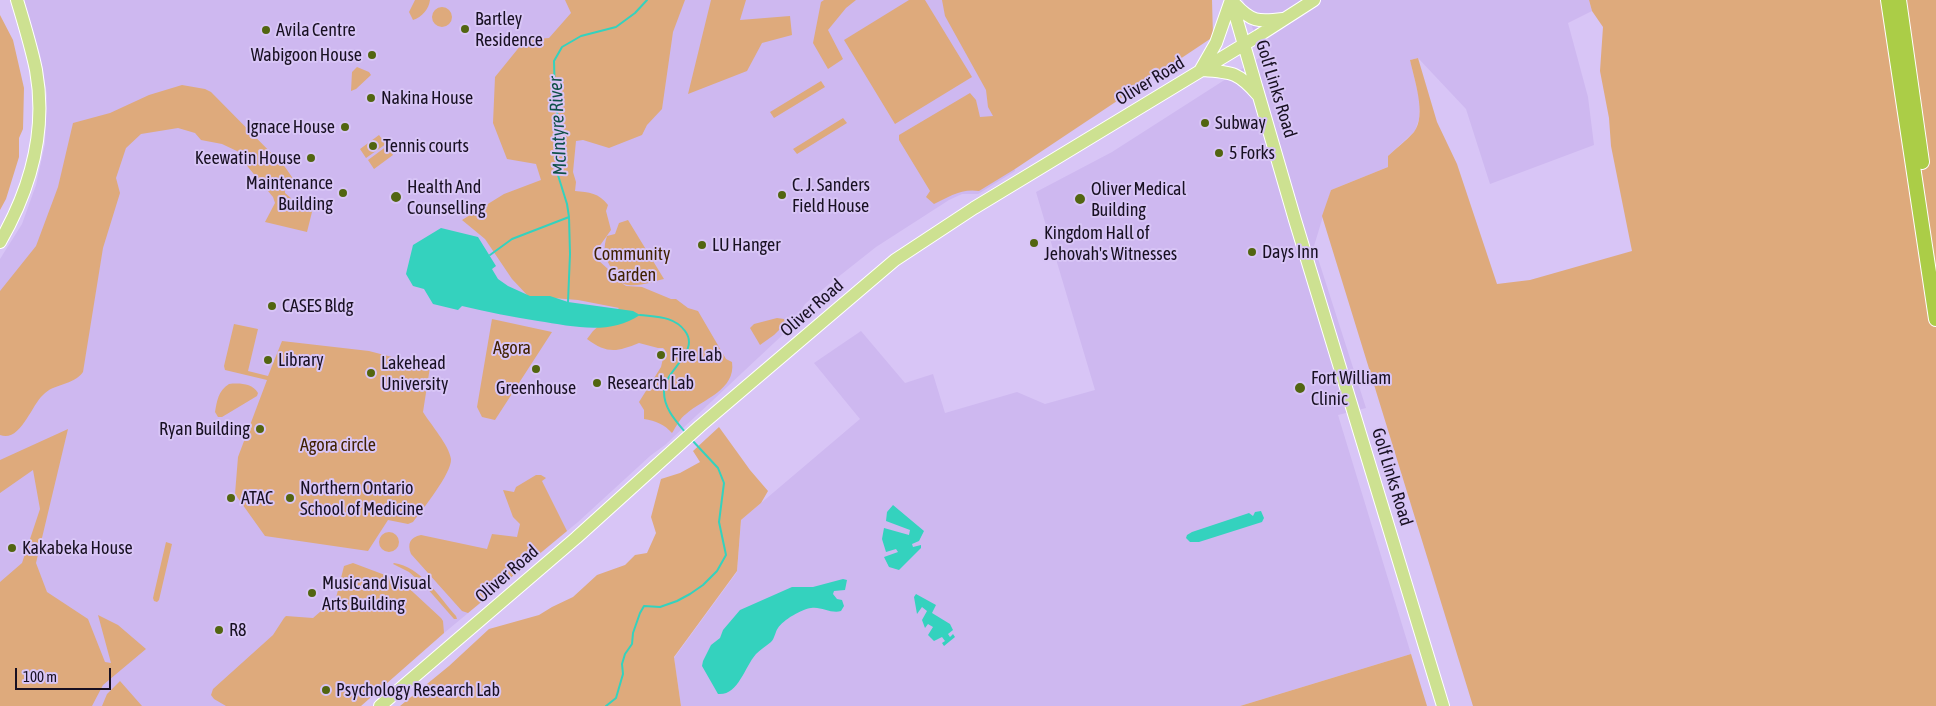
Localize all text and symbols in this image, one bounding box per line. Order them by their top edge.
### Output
place label: Bartley Residence [475,8,543,50]
place label: Avila Centre [276,19,356,41]
marker: Bartley Residence [459,23,471,35]
marker: Avila Centre [260,24,272,36]
street label: Golf Links Road [1251,37,1301,141]
place label: Wabigoon House [251,44,362,66]
marker: Wabigoon House [366,49,378,61]
street label: Oliver Road [1111,52,1189,110]
water label: McIntyre River [544,76,572,176]
place label: Nakina House [381,87,473,109]
marker: Nakina House [365,92,377,104]
place label: Subway [1215,112,1266,134]
place label: Ignace House [246,116,335,138]
marker: Subway [1199,117,1211,129]
marker: Ignace House [339,121,351,133]
place label: Tennis courts [383,135,469,157]
marker: Tennis courts [367,140,379,152]
place label: 5 Forks [1229,142,1275,164]
place label: Keewatin House [195,147,301,169]
marker: 5 Forks [1213,147,1225,159]
marker: Keewatin House [305,152,317,164]
place label: Maintenance Building [246,172,333,214]
place label: C. J. Sanders Field House [792,174,870,216]
place label: Health And Counselling [407,176,486,218]
place label: Oliver Medical Building [1091,178,1186,220]
marker: Maintenance Building [337,187,349,199]
marker: C. J. Sanders Field House [776,189,788,201]
marker: Health And Counselling [389,190,403,204]
marker: Oliver Medical Building [1073,192,1087,206]
place label: Kingdom Hall of Jehovah's Witnesses [1044,222,1177,264]
place label: LU Hanger [712,234,780,256]
marker: Kingdom Hall of Jehovah's Witnesses [1028,237,1040,249]
marker: LU Hanger [696,239,708,251]
place label: Days Inn [1262,241,1319,263]
park label: Community Garden [594,243,670,286]
marker: Days Inn [1246,246,1258,258]
street label: Oliver Road [776,275,848,341]
place label: CASES Bldg [282,295,354,317]
marker: CASES Bldg [266,300,278,312]
park label: Agora [493,337,531,359]
place label: Fire Lab [671,344,722,366]
place label: Library [278,349,324,371]
marker: Fire Lab [655,349,667,361]
place label: Lakehead University [381,352,448,394]
marker: Library [262,354,274,366]
marker: Greenhouse [530,363,542,375]
marker: Lakehead University [365,367,377,379]
place label: Fort William Clinic [1311,367,1391,409]
place label: Research Lab [607,372,694,394]
place label: Greenhouse [496,377,576,399]
marker: Research Lab [591,377,603,389]
marker: Fort William Clinic [1293,381,1307,395]
place label: Ryan Building [159,418,250,440]
marker: Ryan Building [254,423,266,435]
street label: Golf Links Road [1367,425,1417,529]
park label: Agora circle [300,434,376,456]
place label: Northern Ontario School of Medicine [300,477,424,520]
place label: ATAC [241,487,273,509]
marker: ATAC [225,492,237,504]
marker: Northern Ontario School of Medicine [284,492,296,504]
place label: Kakabeka House [22,537,133,559]
street label: Oliver Road [471,541,543,607]
marker: Kakabeka House [6,542,18,554]
place label: Music and Visual Arts Building [322,572,432,614]
marker: Music and Visual Arts Building [306,587,318,599]
place label: R8 [229,619,246,641]
marker: R8 [213,624,225,636]
scale bar [18,658,114,690]
text: 100 m [23,668,57,685]
place label: Psychology Research Lab [336,679,500,701]
marker: Psychology Research Lab [320,684,332,696]

